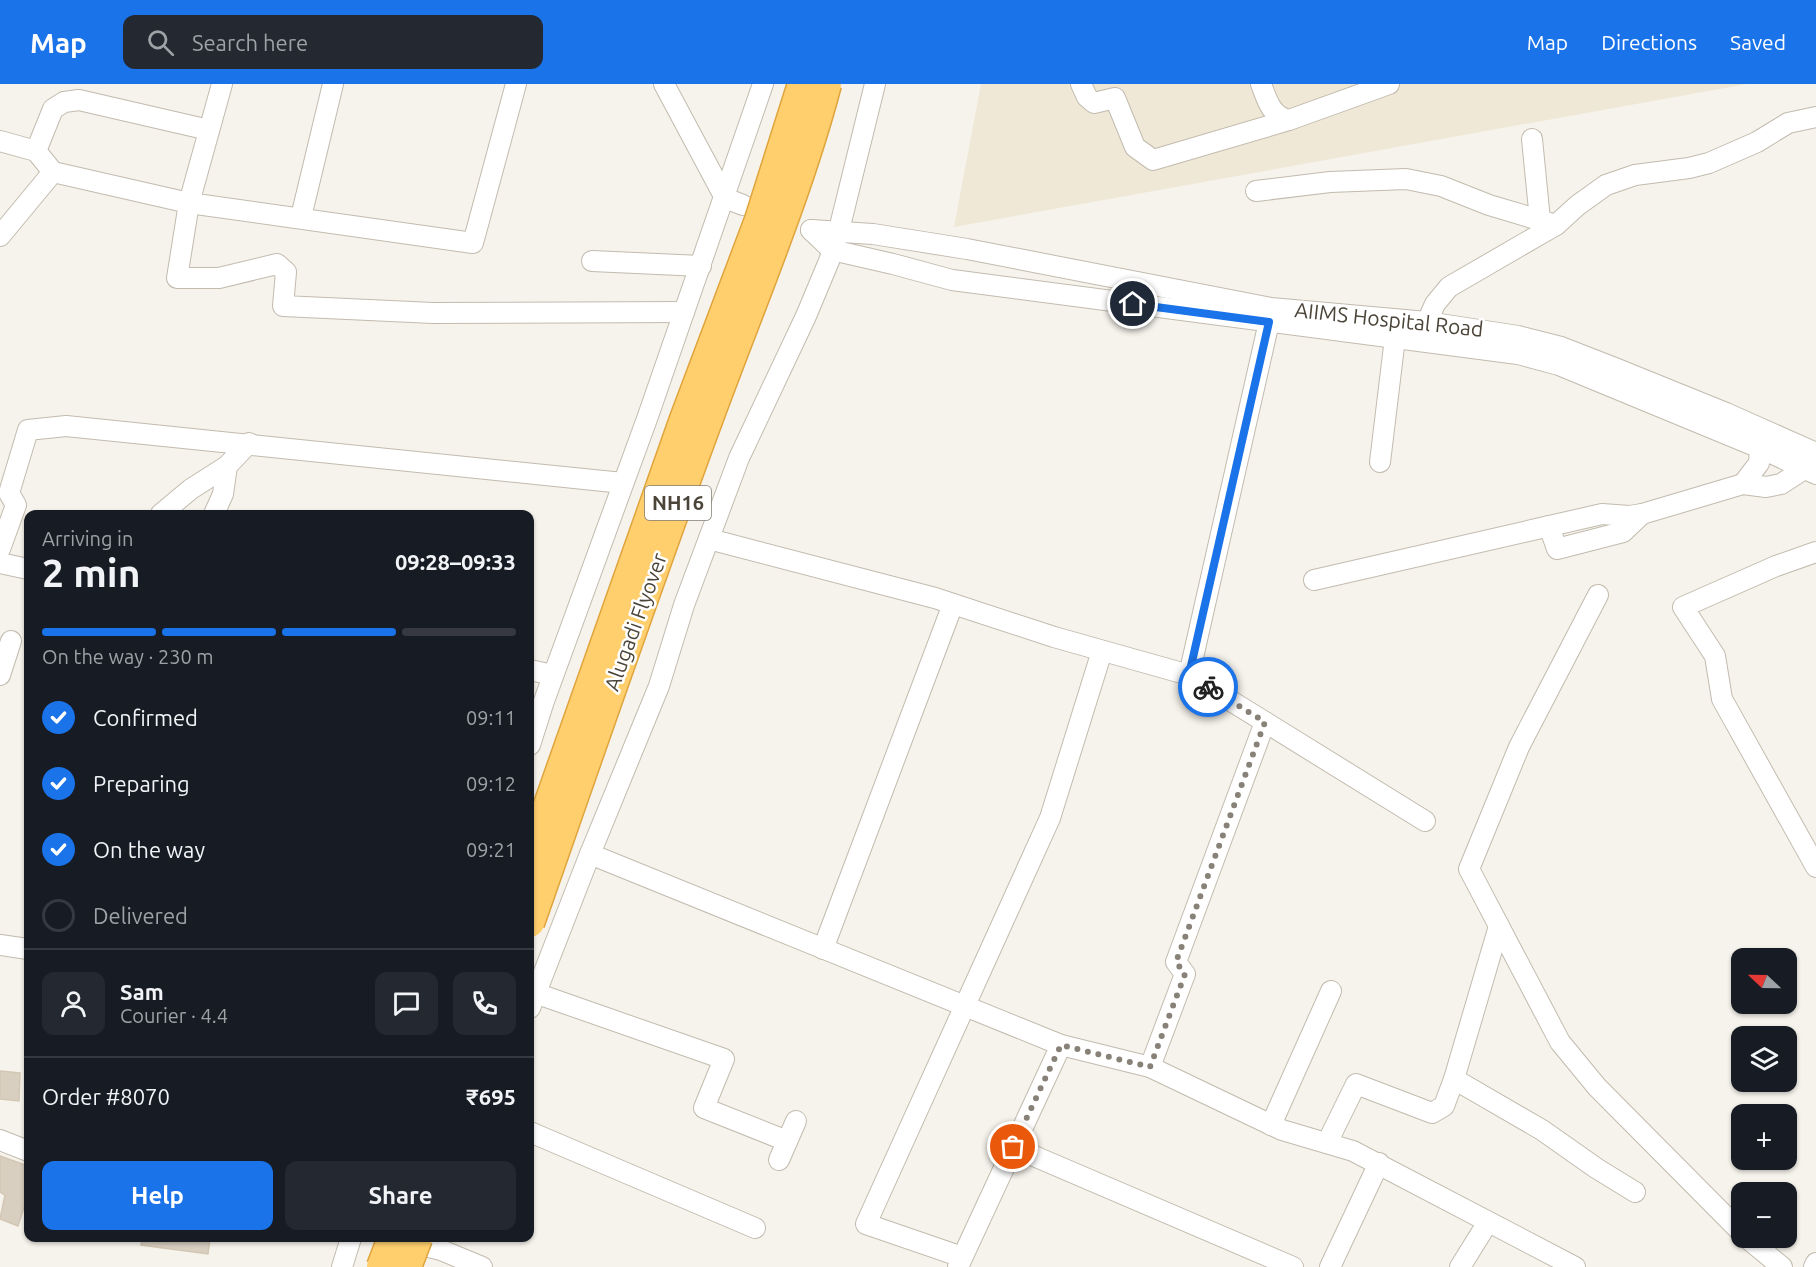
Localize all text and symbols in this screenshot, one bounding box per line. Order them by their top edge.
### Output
search box [123,15,543,69]
icon: search [144,26,177,59]
text: Map [30,27,87,58]
text: Search here [192,30,308,55]
text: Map [1527,30,1568,54]
text: Directions [1601,30,1697,54]
text: Saved [1730,30,1786,54]
pin [1107,278,1158,329]
icon: home [1116,287,1149,320]
street label: AIIMS Hospital Road [1294,297,1485,341]
road number: NH16 [645,486,711,520]
text: Arriving in [42,527,133,550]
text: 09:28–09:33 [395,549,516,574]
street label: Alugadi Flyover [599,549,671,694]
text: 2 min [42,551,141,594]
text: On the way · 230 m [42,645,214,668]
courier [1178,657,1238,717]
icon: bike [1192,671,1225,704]
icon: check [42,701,75,734]
text: Confirmed [93,705,198,730]
text: 09:11 [466,706,516,729]
icon: check [42,767,75,800]
text: Preparing [93,771,190,796]
text: 09:12 [466,772,516,795]
icon: check [42,833,75,866]
text: On the way [93,837,205,862]
text: 09:21 [466,838,516,861]
text: Delivered [93,903,188,928]
north arrow [1731,948,1797,1014]
map controls [1731,948,1797,1248]
button: person [42,972,105,1035]
button: chat [375,972,438,1035]
button: phone [453,972,516,1035]
text: Sam [120,979,164,1004]
text: Courier · 4.4 [120,1004,228,1027]
button: layers [1731,1026,1797,1092]
text: Order #8070 [42,1084,170,1109]
text: ₹695 [466,1084,516,1109]
button: + [1731,1104,1797,1170]
pin [987,1121,1038,1172]
icon: bag [996,1130,1029,1163]
button: Help [42,1161,273,1230]
button: Share [285,1161,516,1230]
button: − [1731,1182,1797,1248]

